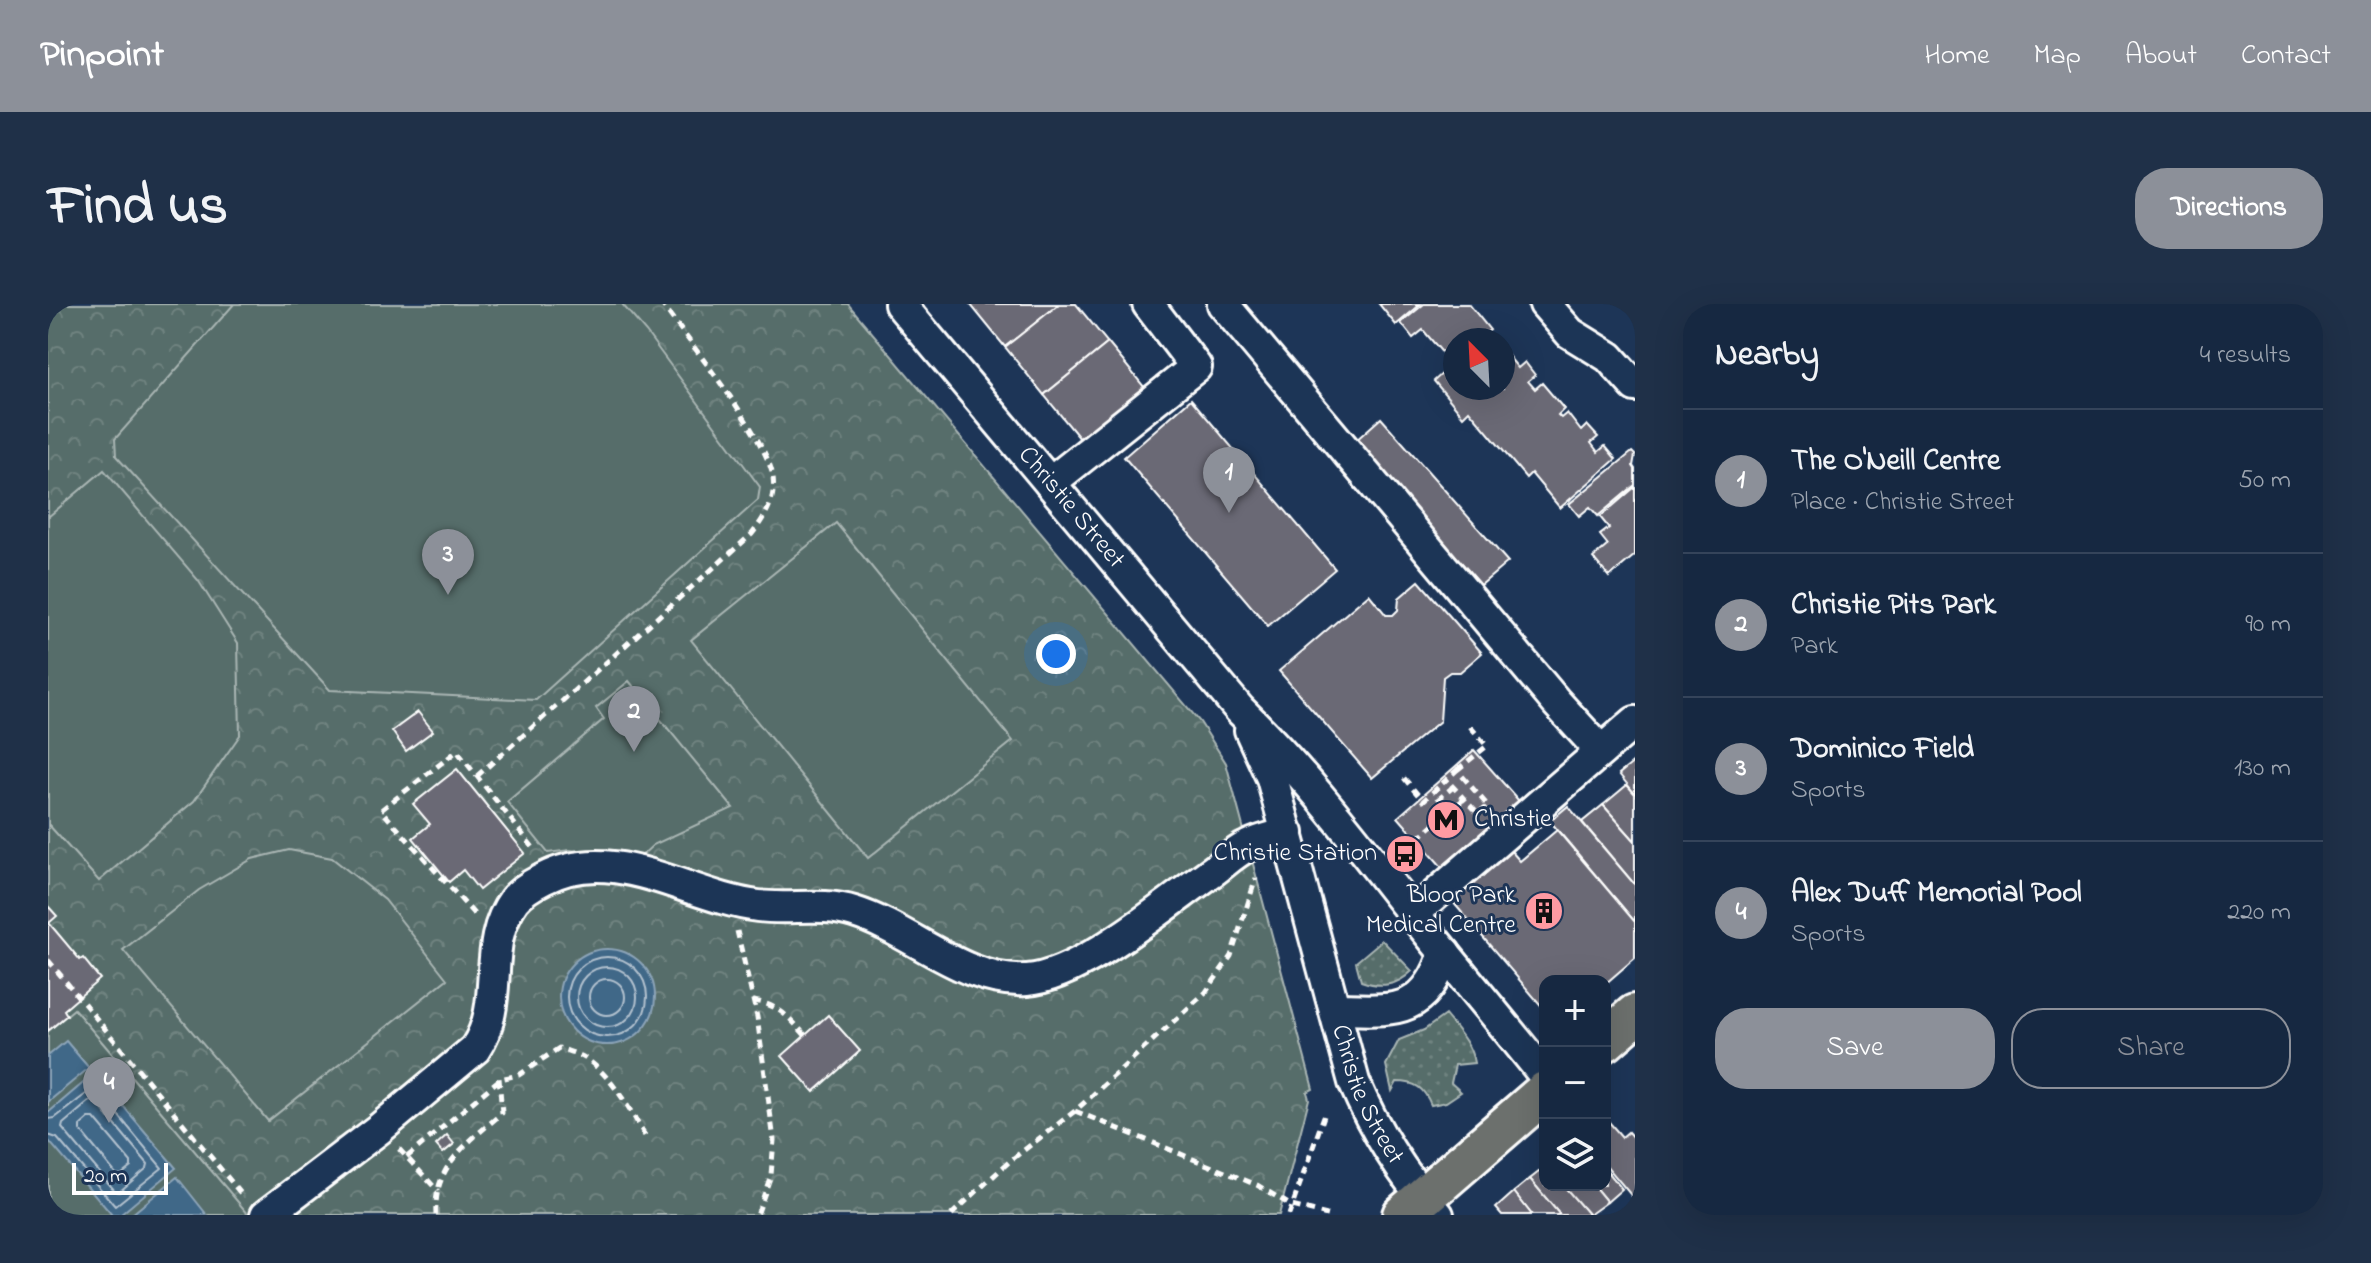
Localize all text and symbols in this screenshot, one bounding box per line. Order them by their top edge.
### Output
text: Pinpoint [40,28,164,84]
text: Home [1924,36,1990,77]
text: Map [2034,36,2081,77]
text: About [2125,36,2197,77]
text: Contact [2241,36,2331,77]
text: Find us [48,168,228,249]
button: Directions [2135,168,2323,249]
north arrow [1443,328,1515,400]
text: Nearby [1715,331,1819,381]
text: 4 results [2200,337,2291,375]
street label: Christie Street [1008,438,1134,578]
text: The O'Neill Centre [1791,440,2000,484]
pin: 1 [1203,447,1255,513]
text: 1 [1737,462,1745,500]
text: 50 m [2238,462,2291,500]
text: Place · Christie Street [1791,484,2014,522]
pin: 3 [422,529,474,595]
text: Christie Pits Park [1791,584,1996,628]
text: 2 [1735,606,1747,644]
text: 90 m [2245,606,2291,644]
text: Park [1791,628,1838,666]
your location [1036,634,1076,674]
pin: 2 [608,686,660,752]
text: Dominico Field [1791,728,1974,772]
text: 3 [1736,750,1746,788]
text: 130 m [2234,750,2291,788]
text: Sports [1791,772,1865,810]
metro station icon: Christie [1425,799,1467,841]
place label: Christie [1474,801,1552,839]
bus stop icon: Christie Station [1384,833,1426,875]
place label: Christie Station [1214,835,1377,873]
text: Alex Duff Memorial Pool [1791,872,2082,916]
place label: Bloor Park Medical Centre [1366,877,1517,945]
building icon: Bloor Park Medical Centre [1523,890,1565,932]
text: 4 [1736,894,1746,932]
text: 220 m [2227,894,2291,932]
text: Sports [1791,916,1865,954]
map controls [1539,975,1611,1191]
button: + [1539,975,1611,1047]
button: Save [1715,1008,1995,1089]
button: Share [2011,1008,2291,1089]
street label: Christie Street [1320,1021,1413,1173]
button: − [1539,1047,1611,1119]
pin: 4 [83,1057,135,1123]
button: layers [1539,1119,1611,1191]
scale bar [72,1159,168,1195]
text: 20 m [84,1161,127,1193]

